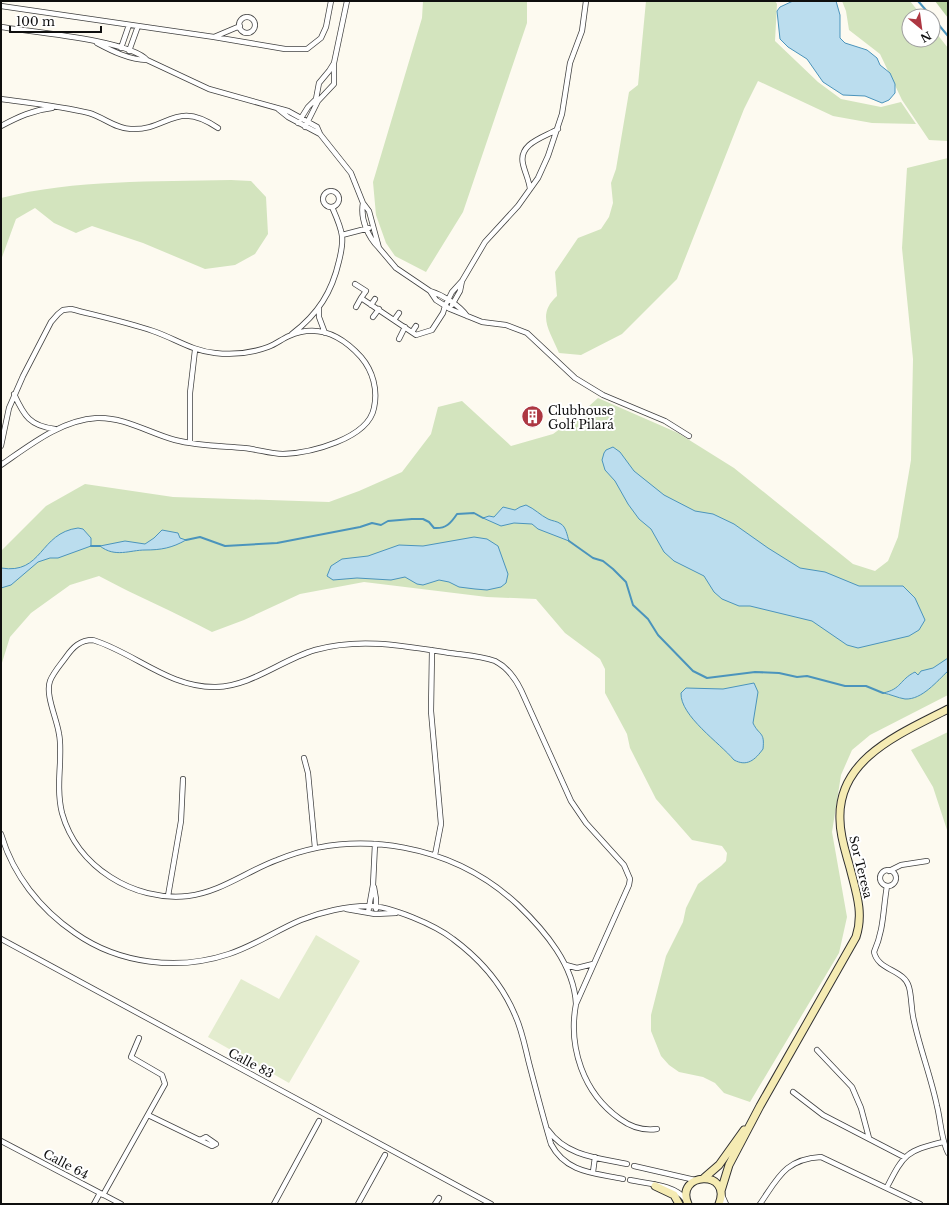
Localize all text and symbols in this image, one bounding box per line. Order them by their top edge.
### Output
scale bar [10,8,101,34]
north arrow [901,8,941,48]
text: 100 m [16,14,55,29]
text: N [917,28,934,46]
place label: Clubhouse Golf Pilará [548,403,614,432]
building icon: Clubhouse Golf Pilará [520,404,546,430]
street label: Sor Teresa [846,834,876,900]
street label: Calle 83 [226,1045,276,1081]
street label: Calle 64 [41,1146,91,1182]

